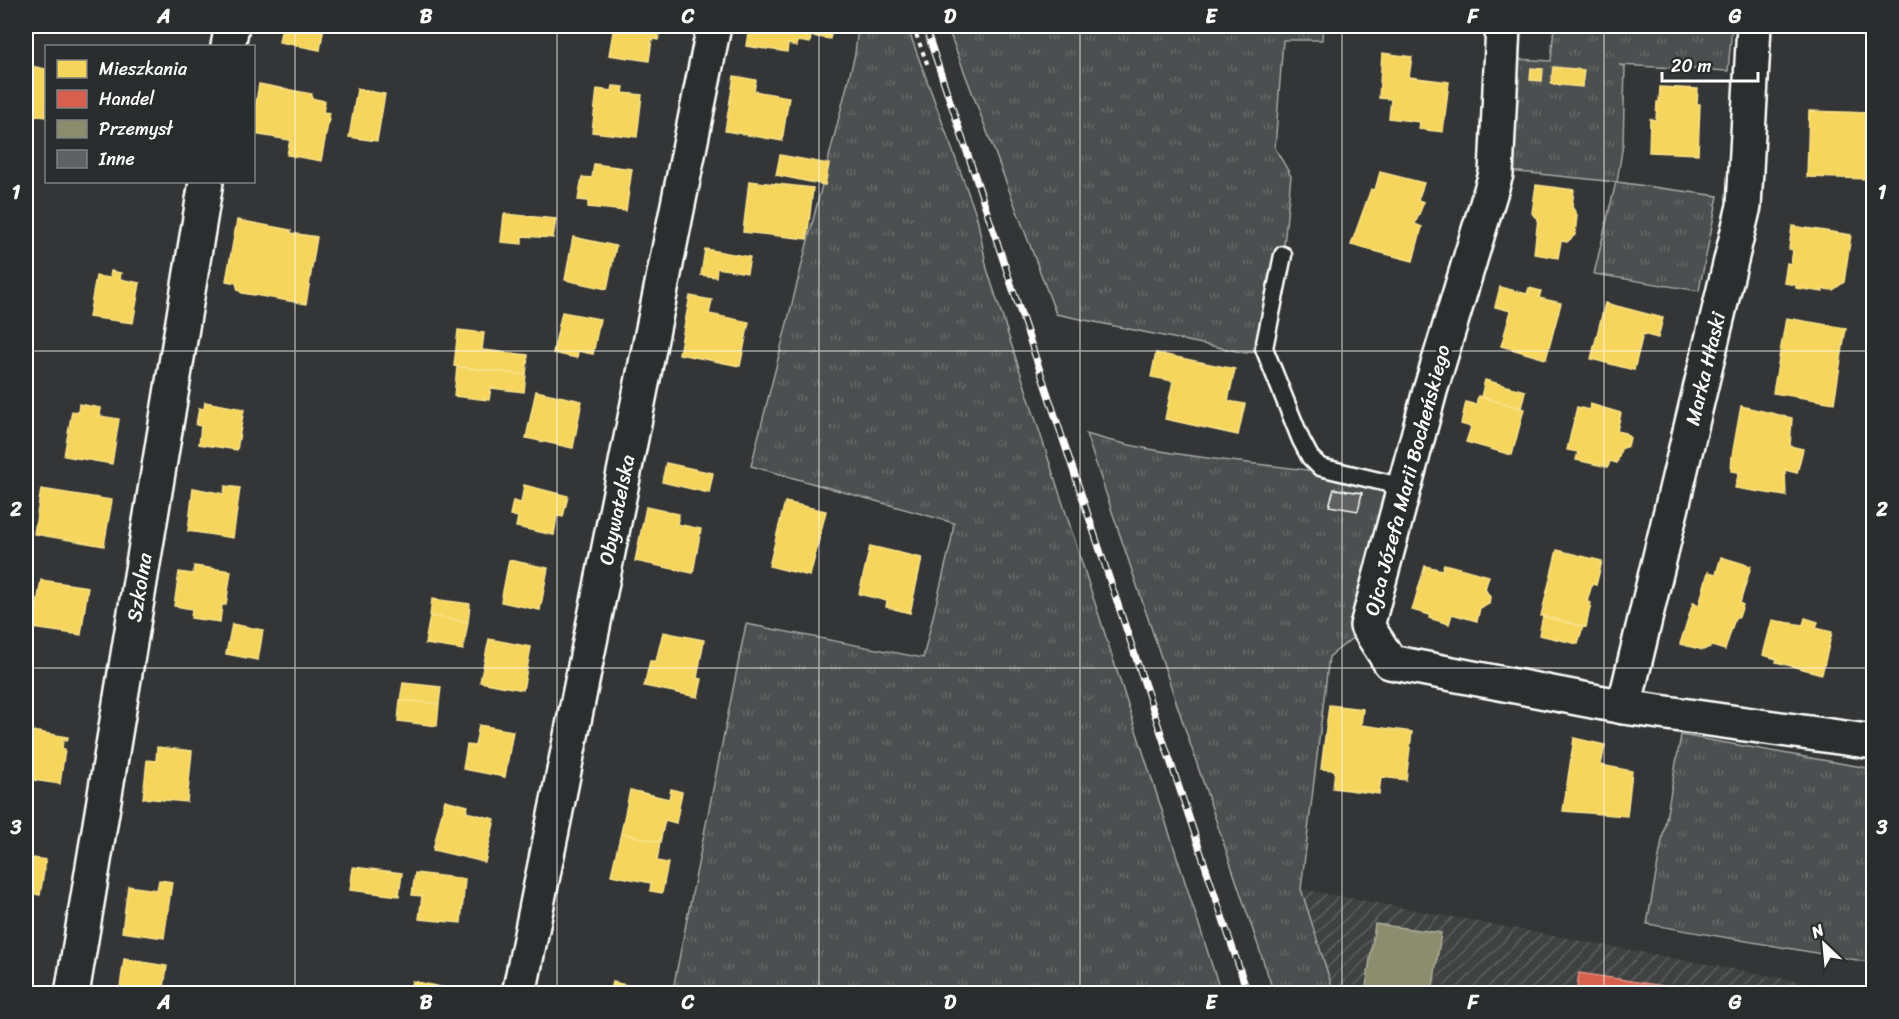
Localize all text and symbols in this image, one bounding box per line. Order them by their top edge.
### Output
text: A [156,0,171,34]
text: B [420,0,433,34]
text: C [681,0,695,34]
text: D [944,0,957,34]
text: E [1205,0,1218,34]
text: F [1467,0,1480,34]
text: G [1728,0,1742,34]
legend [45,45,255,183]
scale bar [1662,45,1758,83]
text: 20 m [1671,50,1711,82]
text: Mieszkania [99,53,188,85]
text: Handel [99,83,155,115]
text: Przemysł [99,113,174,145]
text: Inne [98,143,135,175]
text: 1 [12,175,21,210]
text: 1 [1878,175,1887,210]
street label: Marka Hłaski [1675,307,1736,429]
street label: Ojca Józefa Marii Bocheńskiego [1354,341,1461,620]
street label: Obywatelska [589,452,645,568]
text: 2 [9,492,22,527]
text: 2 [1875,492,1888,527]
street label: Szkolna [117,550,163,625]
text: 3 [10,810,22,845]
text: 3 [1876,810,1888,845]
north arrow [1794,914,1854,974]
text: N [1805,915,1830,947]
text: A [156,985,171,1019]
text: B [420,985,433,1019]
text: C [681,985,695,1019]
text: D [944,985,957,1019]
text: E [1205,985,1218,1019]
text: F [1467,985,1480,1019]
text: G [1728,985,1742,1019]

